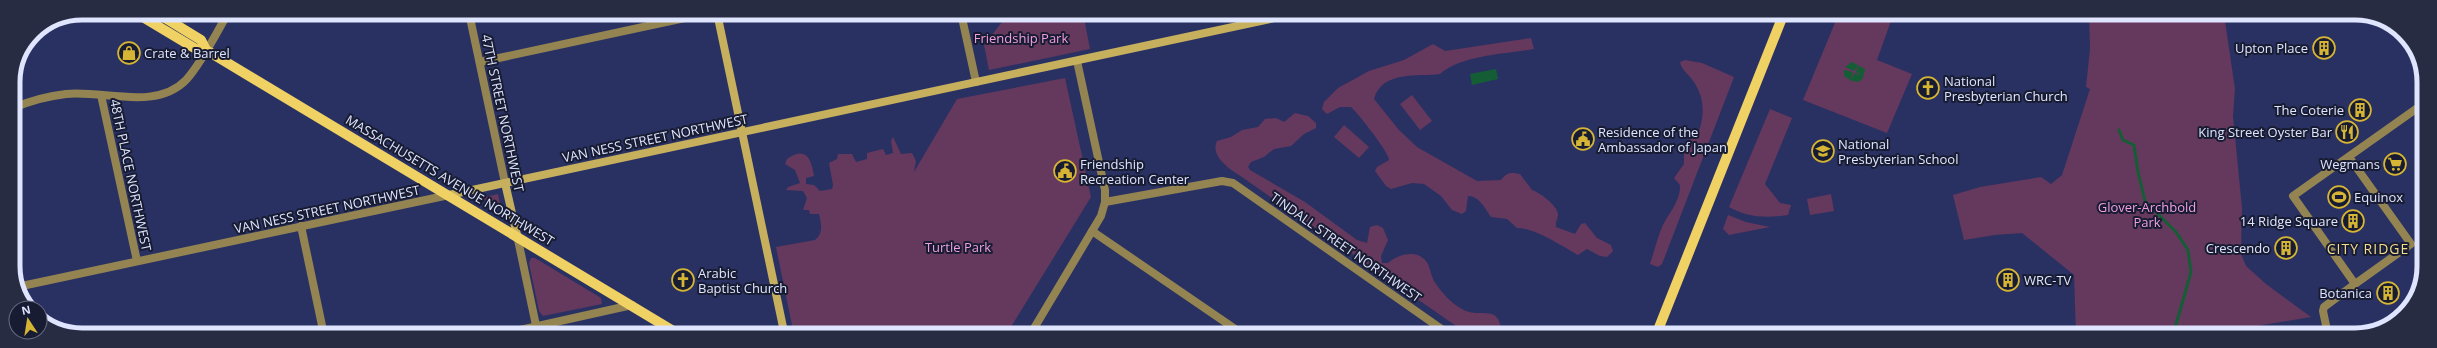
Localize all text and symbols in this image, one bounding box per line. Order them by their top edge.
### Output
park label: Friendship Park [974,29,1068,47]
street label: 47TH STREET NORTHWEST [478,33,529,194]
building icon: Upton Place [2311,35,2337,61]
place label: Upton Place [2235,39,2308,57]
shop icon: Crate & Barrel [116,40,142,66]
place label: Crate & Barrel [144,44,230,62]
place label: National Presbyterian Church [1944,72,2068,105]
church icon: National Presbyterian Church [1915,75,1941,101]
street label: 48TH PLACE NORTHWEST [106,97,156,253]
building icon: The Coterie [2347,97,2373,123]
place label: The Coterie [2274,101,2344,119]
street label: VAN NESS STREET NORTHWEST [561,109,750,166]
street label: MASSACHUSETTS AVENUE NORTHWEST [342,110,558,250]
restaurant icon: King Street Oyster Bar [2334,119,2360,145]
place label: Residence of the Ambassador of Japan [1598,123,1727,156]
place label: King Street Oyster Bar [2198,123,2333,141]
public building icon: Residence of the Ambassador of Japan [1570,126,1596,152]
place label: National Presbyterian School [1838,135,1958,168]
school or university icon: National Presbyterian School [1810,138,1836,164]
supermarket icon: Wegmans [2382,151,2408,177]
place label: Friendship Recreation Center [1080,155,1190,188]
place label: Wegmans [2320,155,2380,173]
public building icon: Friendship Recreation Center [1052,158,1078,184]
street label: VAN NESS STREET NORTHWEST [233,180,422,237]
sports icon: Equinox [2326,184,2352,210]
street label: TINDALL STREET NORTHWEST [1267,188,1426,307]
place label: Equinox [2354,188,2403,206]
park label: Glover-Archbold Park [2098,198,2196,231]
building icon: 14 Ridge Square [2340,208,2366,234]
place label: 14 Ridge Square [2240,212,2338,230]
building icon: Crescendo [2273,235,2299,261]
park label: Turtle Park [925,238,991,256]
place label: Crescendo [2206,239,2270,257]
district label: CITY RIDGE [2327,239,2409,258]
place label: Arabic Baptist Church [698,264,787,297]
church icon: Arabic Baptist Church [670,267,696,293]
building icon: WRC-TV [1995,267,2021,293]
place label: WRC-TV [2024,271,2072,289]
building icon: Botanica [2375,280,2401,306]
place label: Botanica [2319,284,2372,302]
north arrow [8,300,48,340]
text: N [20,301,32,318]

